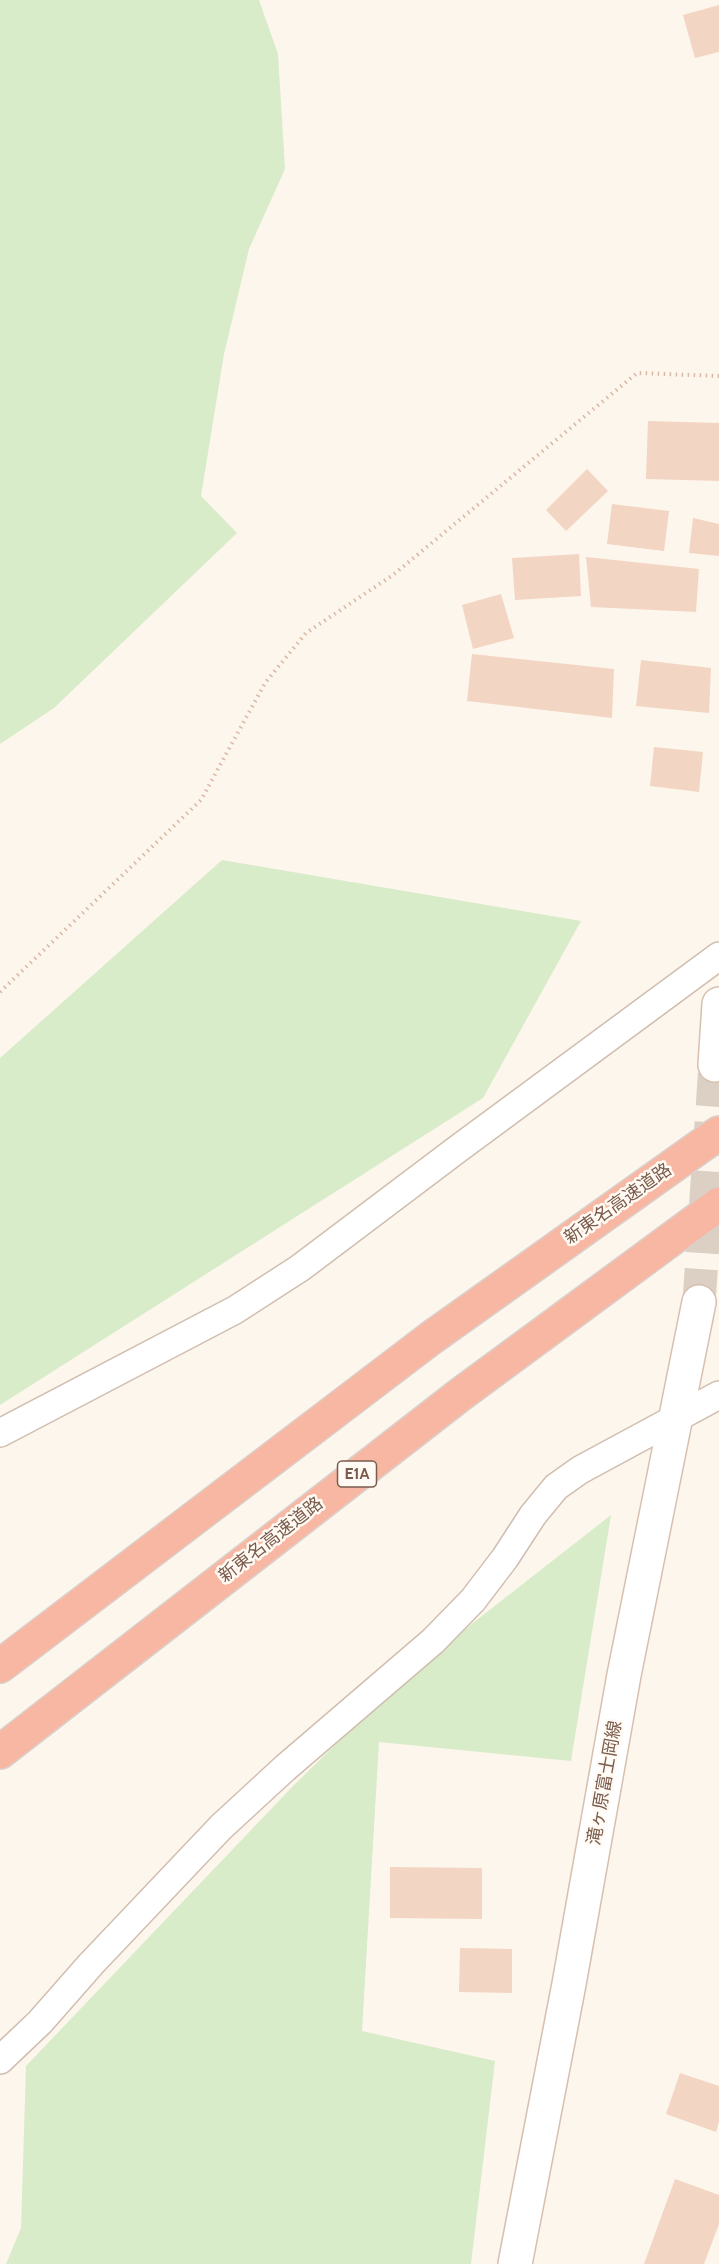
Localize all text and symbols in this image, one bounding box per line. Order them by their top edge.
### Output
street label: 新東名高速道路 [560,1159,676,1249]
road number: E1A [338,1461,376,1487]
street label: 新東名高速道路 [215,1493,327,1587]
street label: 滝ヶ原富士岡線 [583,1719,627,1847]

